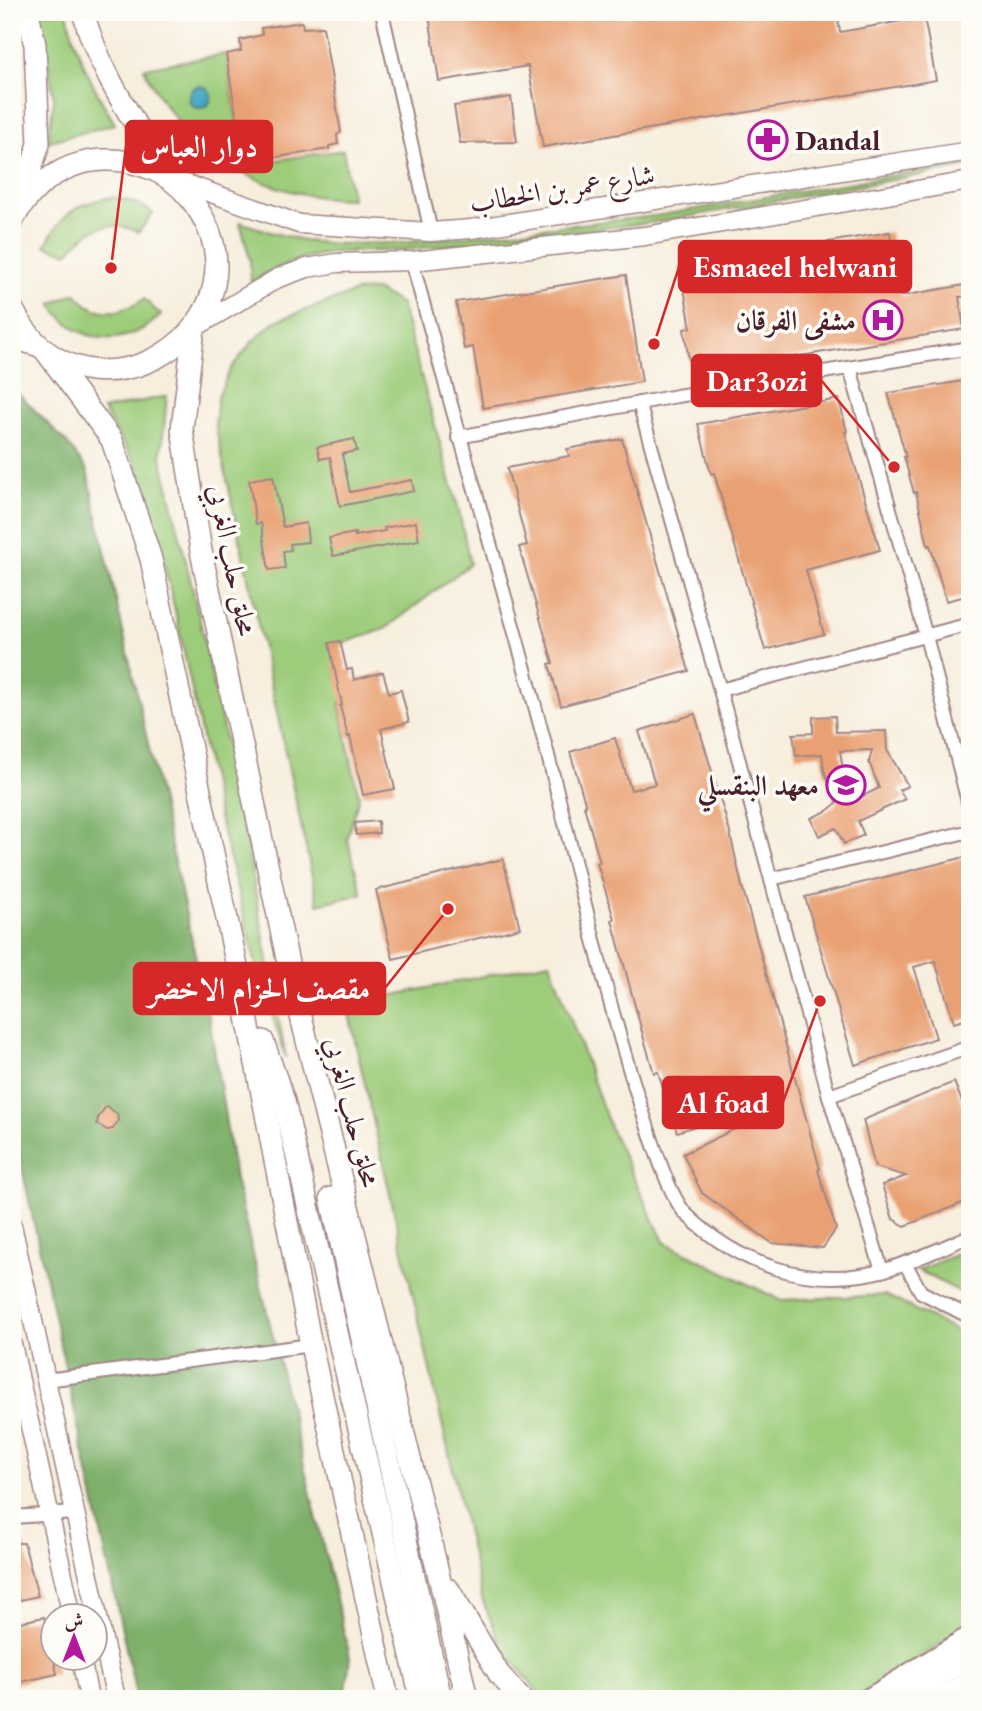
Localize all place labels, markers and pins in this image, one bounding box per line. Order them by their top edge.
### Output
pharmacy icon: Dandal [747,119,789,161]
callout: دوار العباس [126,121,272,172]
place label: Dandal [795,122,880,158]
callout: Esmaeel helwani [679,241,911,292]
hospital icon: مشفى الفرقان [862,299,904,341]
place label: مشفى الفرقان [735,302,856,341]
callout: Dar3ozi [692,355,821,406]
school or university icon: معهد البنقسلي [825,764,867,806]
place label: معهد البنقسلي [696,767,819,813]
callout: مقصف الحزام الاخضر [134,963,385,1014]
callout: Al foad [663,1077,783,1128]

